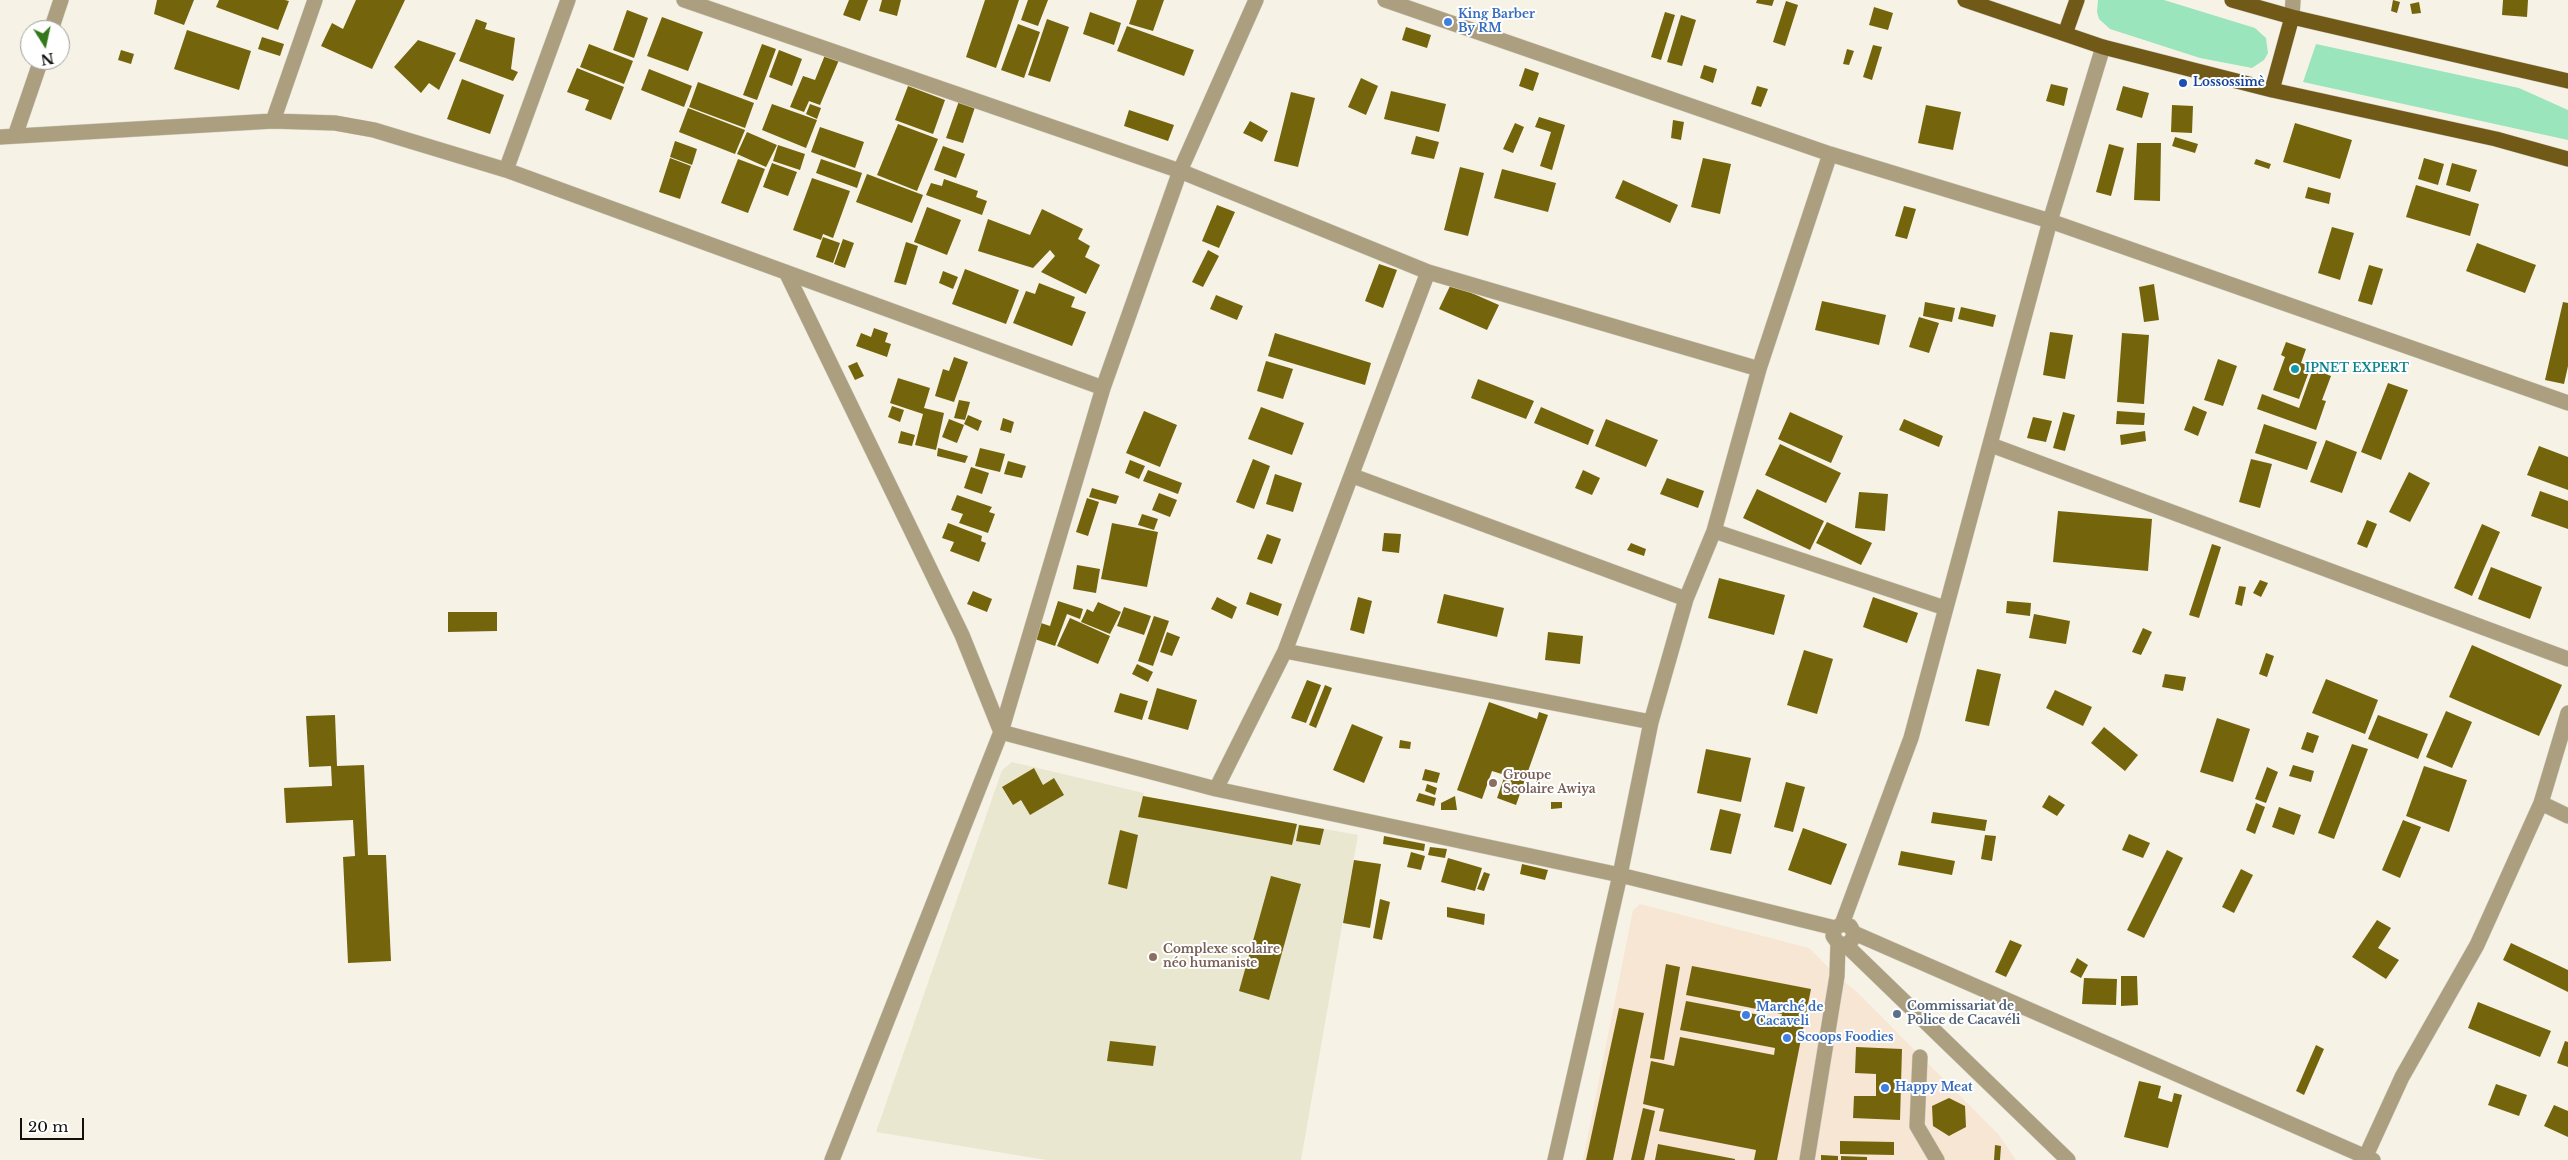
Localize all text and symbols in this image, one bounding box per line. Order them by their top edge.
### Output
place label: King Barber By RM [1458,8,1535,36]
marker: King Barber By RM [1442,16,1454,28]
north arrow [20,20,70,70]
text: N [39,49,55,69]
place label: Lossossimè [2193,76,2265,90]
marker: Lossossimè [2177,77,2189,89]
place label: IPNET EXPERT [2305,362,2409,376]
marker: IPNET EXPERT [2289,363,2301,375]
place label: Groupe Scolaire Awiya [1503,769,1596,797]
marker: Groupe Scolaire Awiya [1487,777,1499,789]
place label: Complexe scolaire néo humaniste [1163,943,1280,971]
marker: Complexe scolaire néo humaniste [1147,951,1159,963]
place label: Commissariat de Police de Cacavéli [1907,1000,2020,1028]
place label: Marché de Cacaveli [1756,1001,1823,1029]
marker: Commissariat de Police de Cacavéli [1891,1008,1903,1020]
marker: Marché de Cacaveli [1740,1009,1752,1021]
place label: Scoops Foodies [1797,1031,1894,1045]
marker: Scoops Foodies [1781,1032,1793,1044]
place label: Happy Meat [1895,1081,1973,1095]
marker: Happy Meat [1879,1082,1891,1094]
scale bar [22,1108,86,1140]
text: 20 m [28,1117,68,1136]

